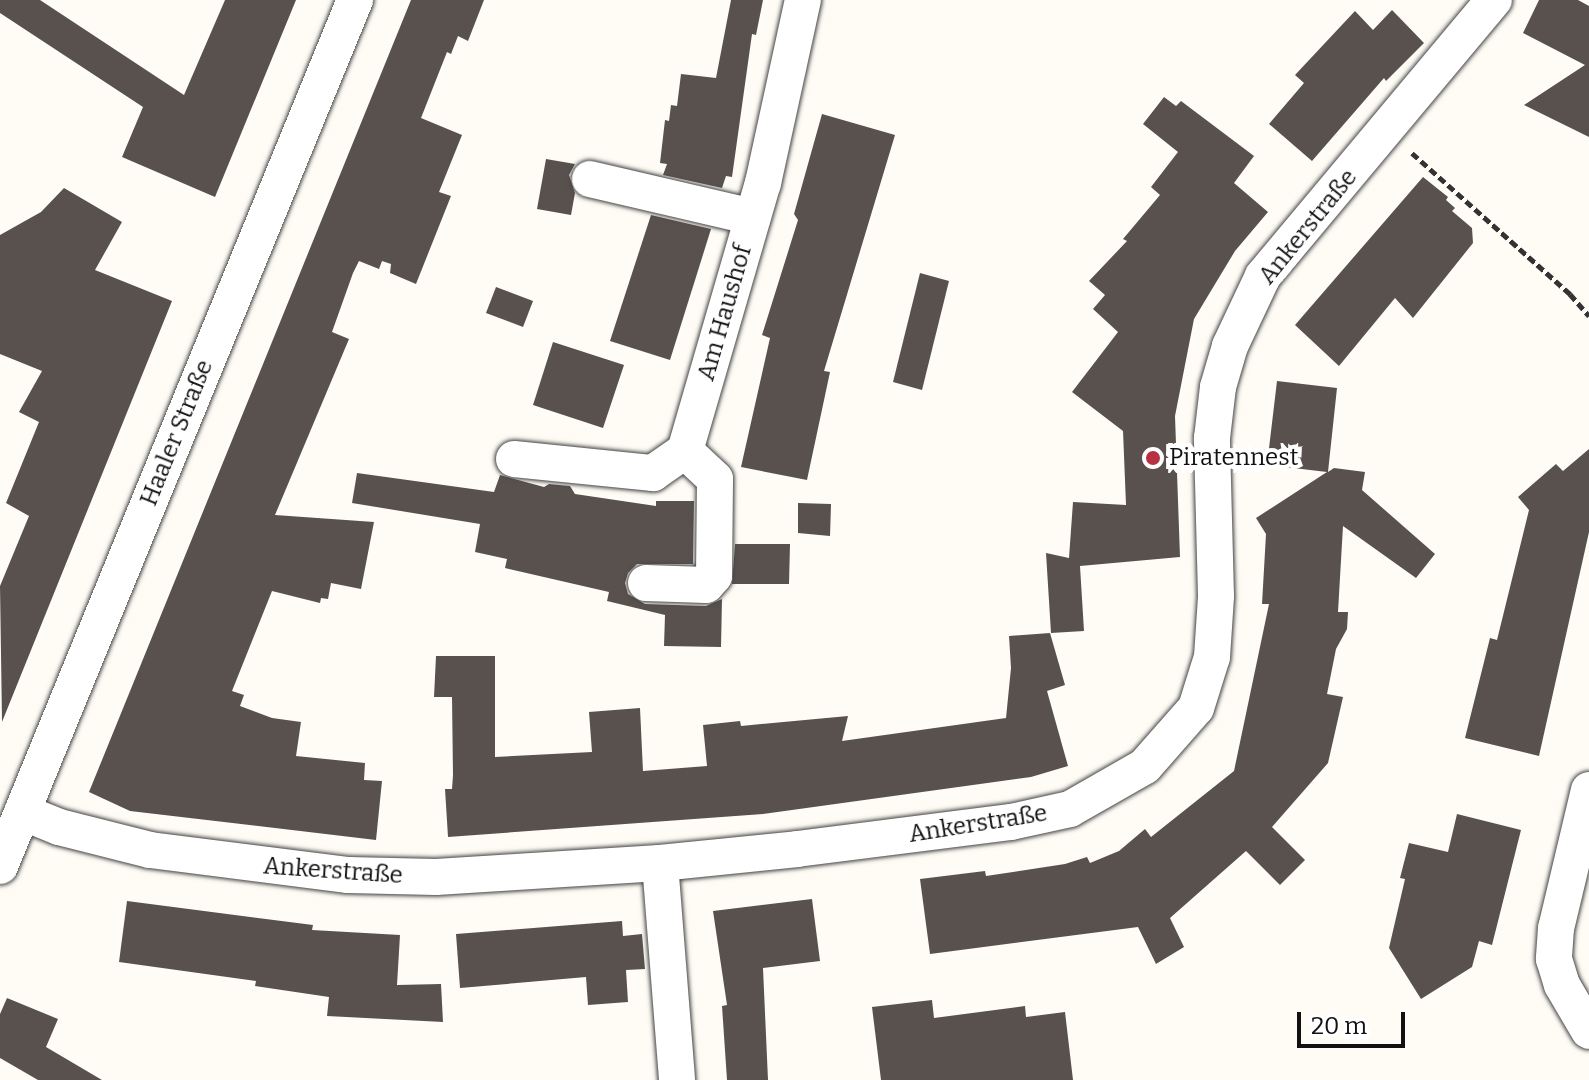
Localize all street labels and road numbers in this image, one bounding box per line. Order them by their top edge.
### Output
street label: Ankerstraße [1253,164,1363,290]
street label: Am Haushof [692,242,758,384]
street label: Haaler Straße [135,356,219,510]
street label: Ankerstraße [907,799,1049,849]
street label: Ankerstraße [262,852,404,890]

